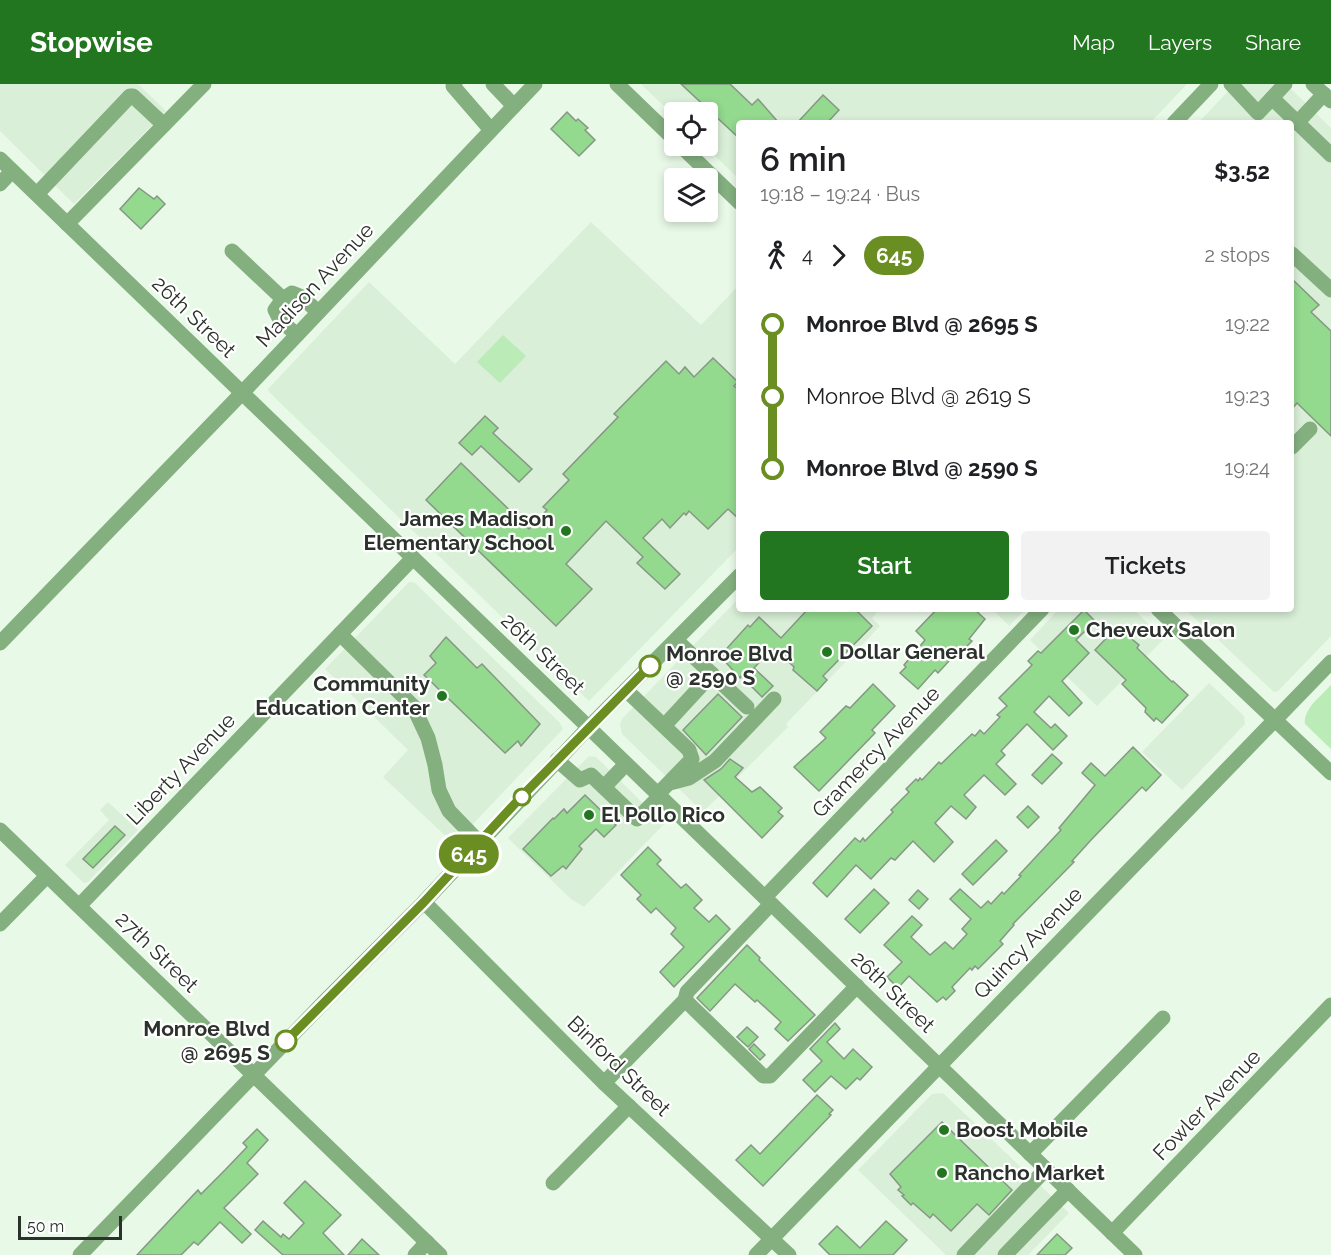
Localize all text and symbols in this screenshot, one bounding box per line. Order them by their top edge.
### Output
text: Stopwise [30,26,153,59]
text: Map [1072,30,1115,55]
text: Layers [1148,30,1212,55]
text: Share [1245,30,1301,55]
map controls [664,102,718,222]
button: locate [664,102,718,156]
text: 6 min [760,140,846,179]
text: $3.52 [1214,158,1270,184]
button: layers [664,168,718,222]
text: 19:18 – 19:24 · Bus [760,182,920,206]
street label: Madison Avenue [251,217,379,352]
icon: walk [760,239,793,272]
icon: forward [822,239,855,272]
text: 4 [802,243,813,267]
text: 645 [876,243,912,268]
text: 2 stops [1204,243,1270,267]
street label: 26th Street [147,271,241,363]
text: Monroe Blvd @ 2695 S [806,311,1038,337]
text: 19:22 [1225,312,1270,336]
text: Monroe Blvd @ 2619 S [806,383,1031,409]
text: 19:23 [1225,384,1270,408]
text: Monroe Blvd @ 2590 S [806,455,1038,481]
text: 19:24 [1225,456,1270,480]
place label: James Madison Elementary School [364,506,554,555]
marker: James Madison Elementary School [559,524,573,538]
button: Start [760,531,1009,600]
button: Tickets [1021,531,1270,600]
street label: 26th Street [496,608,590,700]
place label: Cheveux Salon [1086,617,1235,642]
marker: Cheveux Salon [1067,623,1081,637]
place label: Dollar General [839,639,985,664]
place label: Monroe Blvd @ 2590 S [666,641,793,690]
marker: Dollar General [820,645,834,659]
marker: Monroe Blvd @ 2590 S [639,655,661,677]
place label: Community Education Center [255,671,430,720]
street label: Gramercy Avenue [807,681,945,823]
marker: Community Education Center [435,689,449,703]
street label: Liberty Avenue [121,708,240,830]
unlabelled marker [513,788,531,806]
place label: El Pollo Rico [601,802,725,827]
marker: El Pollo Rico [582,808,596,822]
line badge: 645 [434,834,504,874]
text: 645 [451,842,487,867]
street label: Quincy Avenue [968,882,1087,1004]
street label: 27th Street [111,906,204,997]
street label: 26th Street [846,946,940,1038]
street label: Binford Street [563,1010,676,1121]
place label: Monroe Blvd @ 2695 S [143,1016,270,1065]
marker: Monroe Blvd @ 2695 S [275,1030,297,1052]
street label: Fowler Avenue [1148,1044,1266,1165]
place label: Boost Mobile [956,1117,1088,1142]
marker: Boost Mobile [937,1123,951,1137]
place label: Rancho Market [954,1160,1105,1185]
marker: Rancho Market [935,1166,949,1180]
scale bar [18,1213,122,1240]
text: 50 m [27,1217,64,1236]

